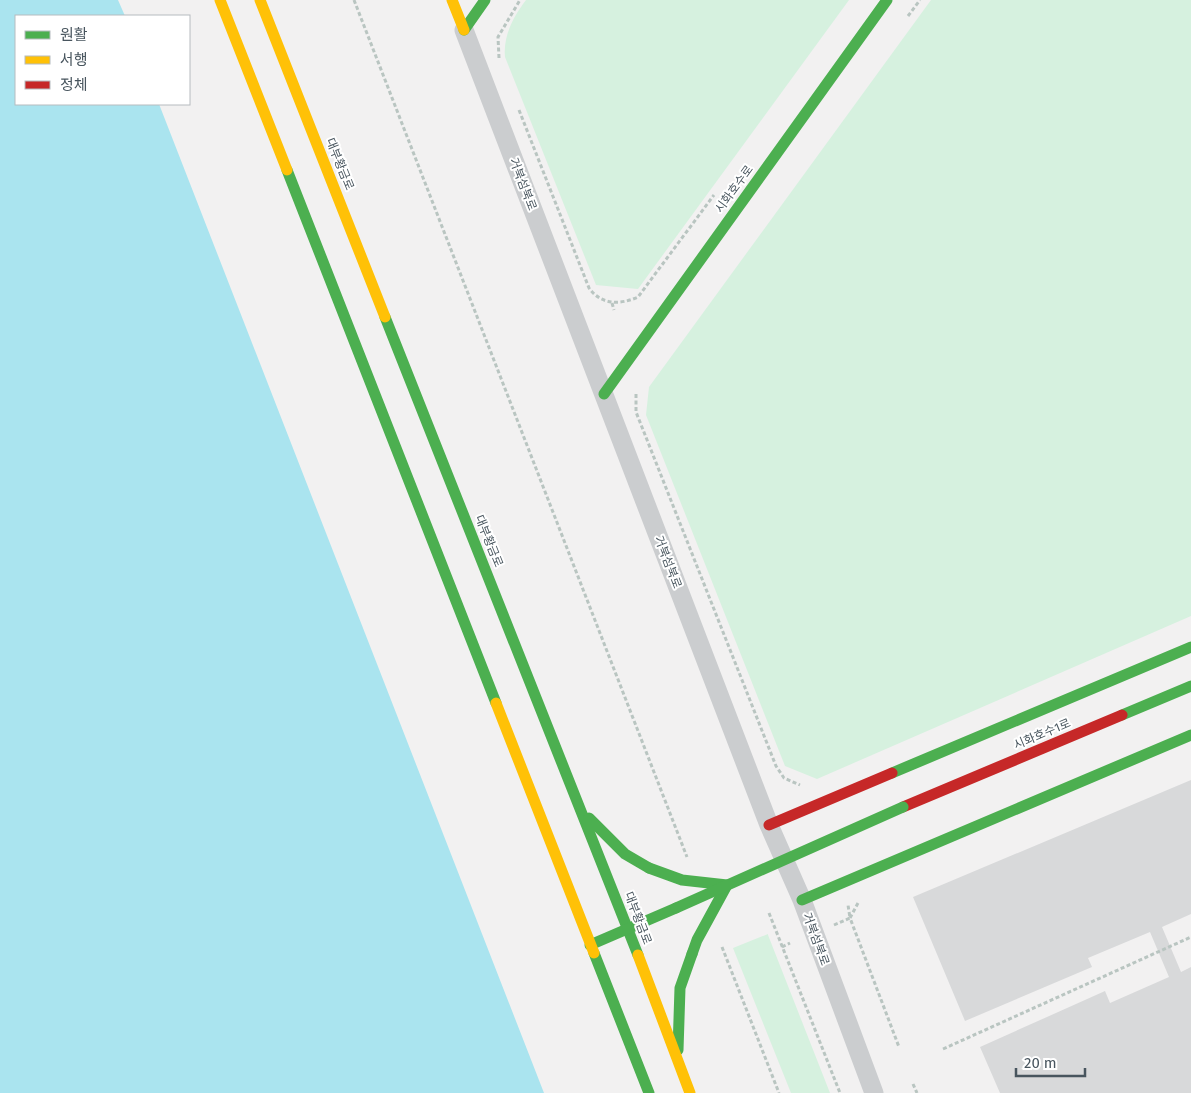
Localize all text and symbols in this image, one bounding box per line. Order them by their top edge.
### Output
legend [15,15,190,105]
text: 원활 [60,26,88,44]
text: 서행 [60,51,88,69]
text: 정체 [60,76,88,94]
street label: 대부황금로 [323,136,357,192]
street label: 거북섬북로 [507,156,539,212]
street label: 시화호수로 [712,163,756,215]
street label: 대부황금로 [472,513,506,569]
street label: 거북섬북로 [652,534,684,590]
street label: 시화호수1로 [1011,716,1073,752]
street label: 대부황금로 [622,890,654,946]
street label: 거북섬북로 [800,911,832,967]
scale bar [1016,1046,1085,1078]
text: 20 m [1024,1054,1057,1072]

